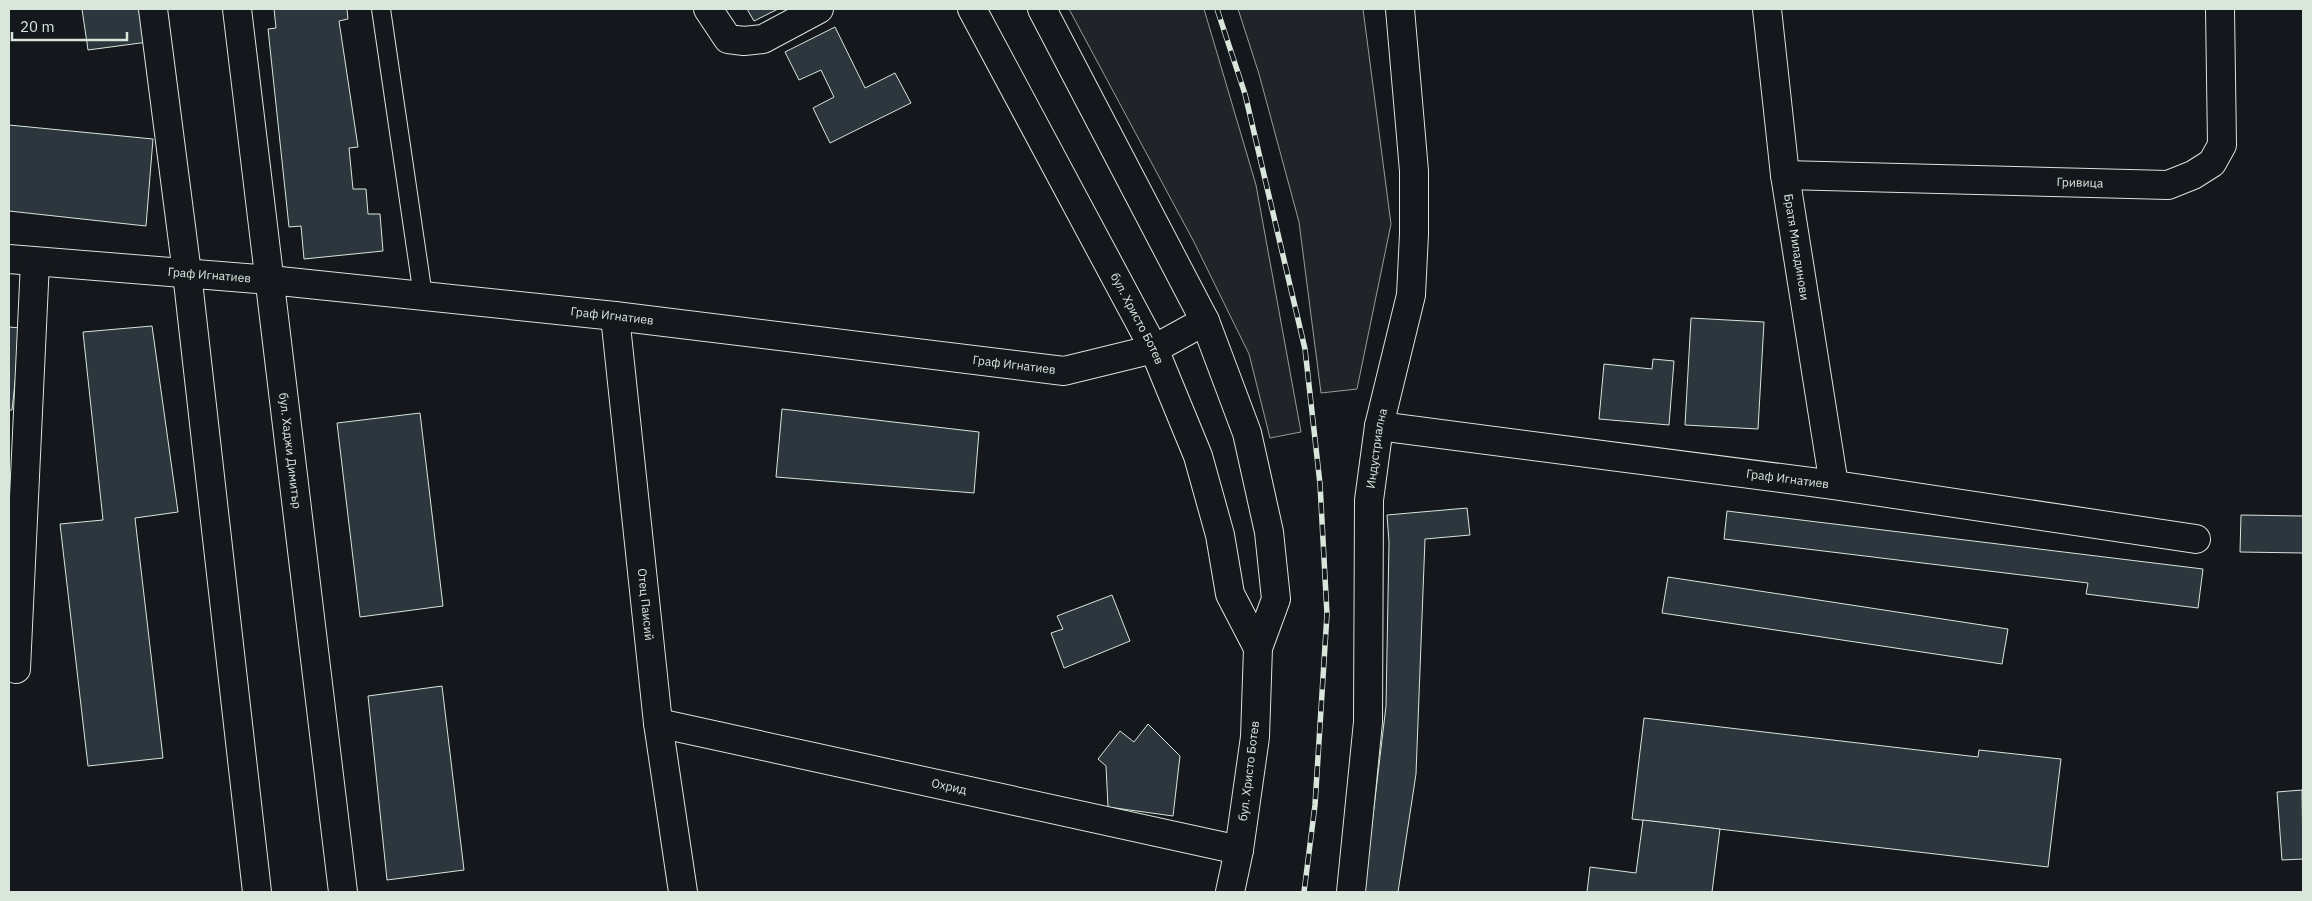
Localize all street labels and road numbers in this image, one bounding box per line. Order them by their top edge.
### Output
street label: Гривица [2056,174,2104,190]
street label: Братя Миладинови [1781,193,1813,301]
street label: Граф Игнатиев [167,264,252,285]
street label: бул. Христо Ботев [1108,270,1167,366]
street label: Граф Игнатиев [570,303,655,328]
street label: Граф Игнатиев [972,352,1057,377]
street label: бул. Хаджи Димитър [276,392,305,510]
street label: Индустриална [1363,406,1390,489]
street label: Граф Игнатиев [1745,466,1830,491]
street label: Отец Паисий [635,567,657,641]
street label: бул. Христо Ботев [1235,720,1262,822]
street label: Охрид [930,775,968,797]

